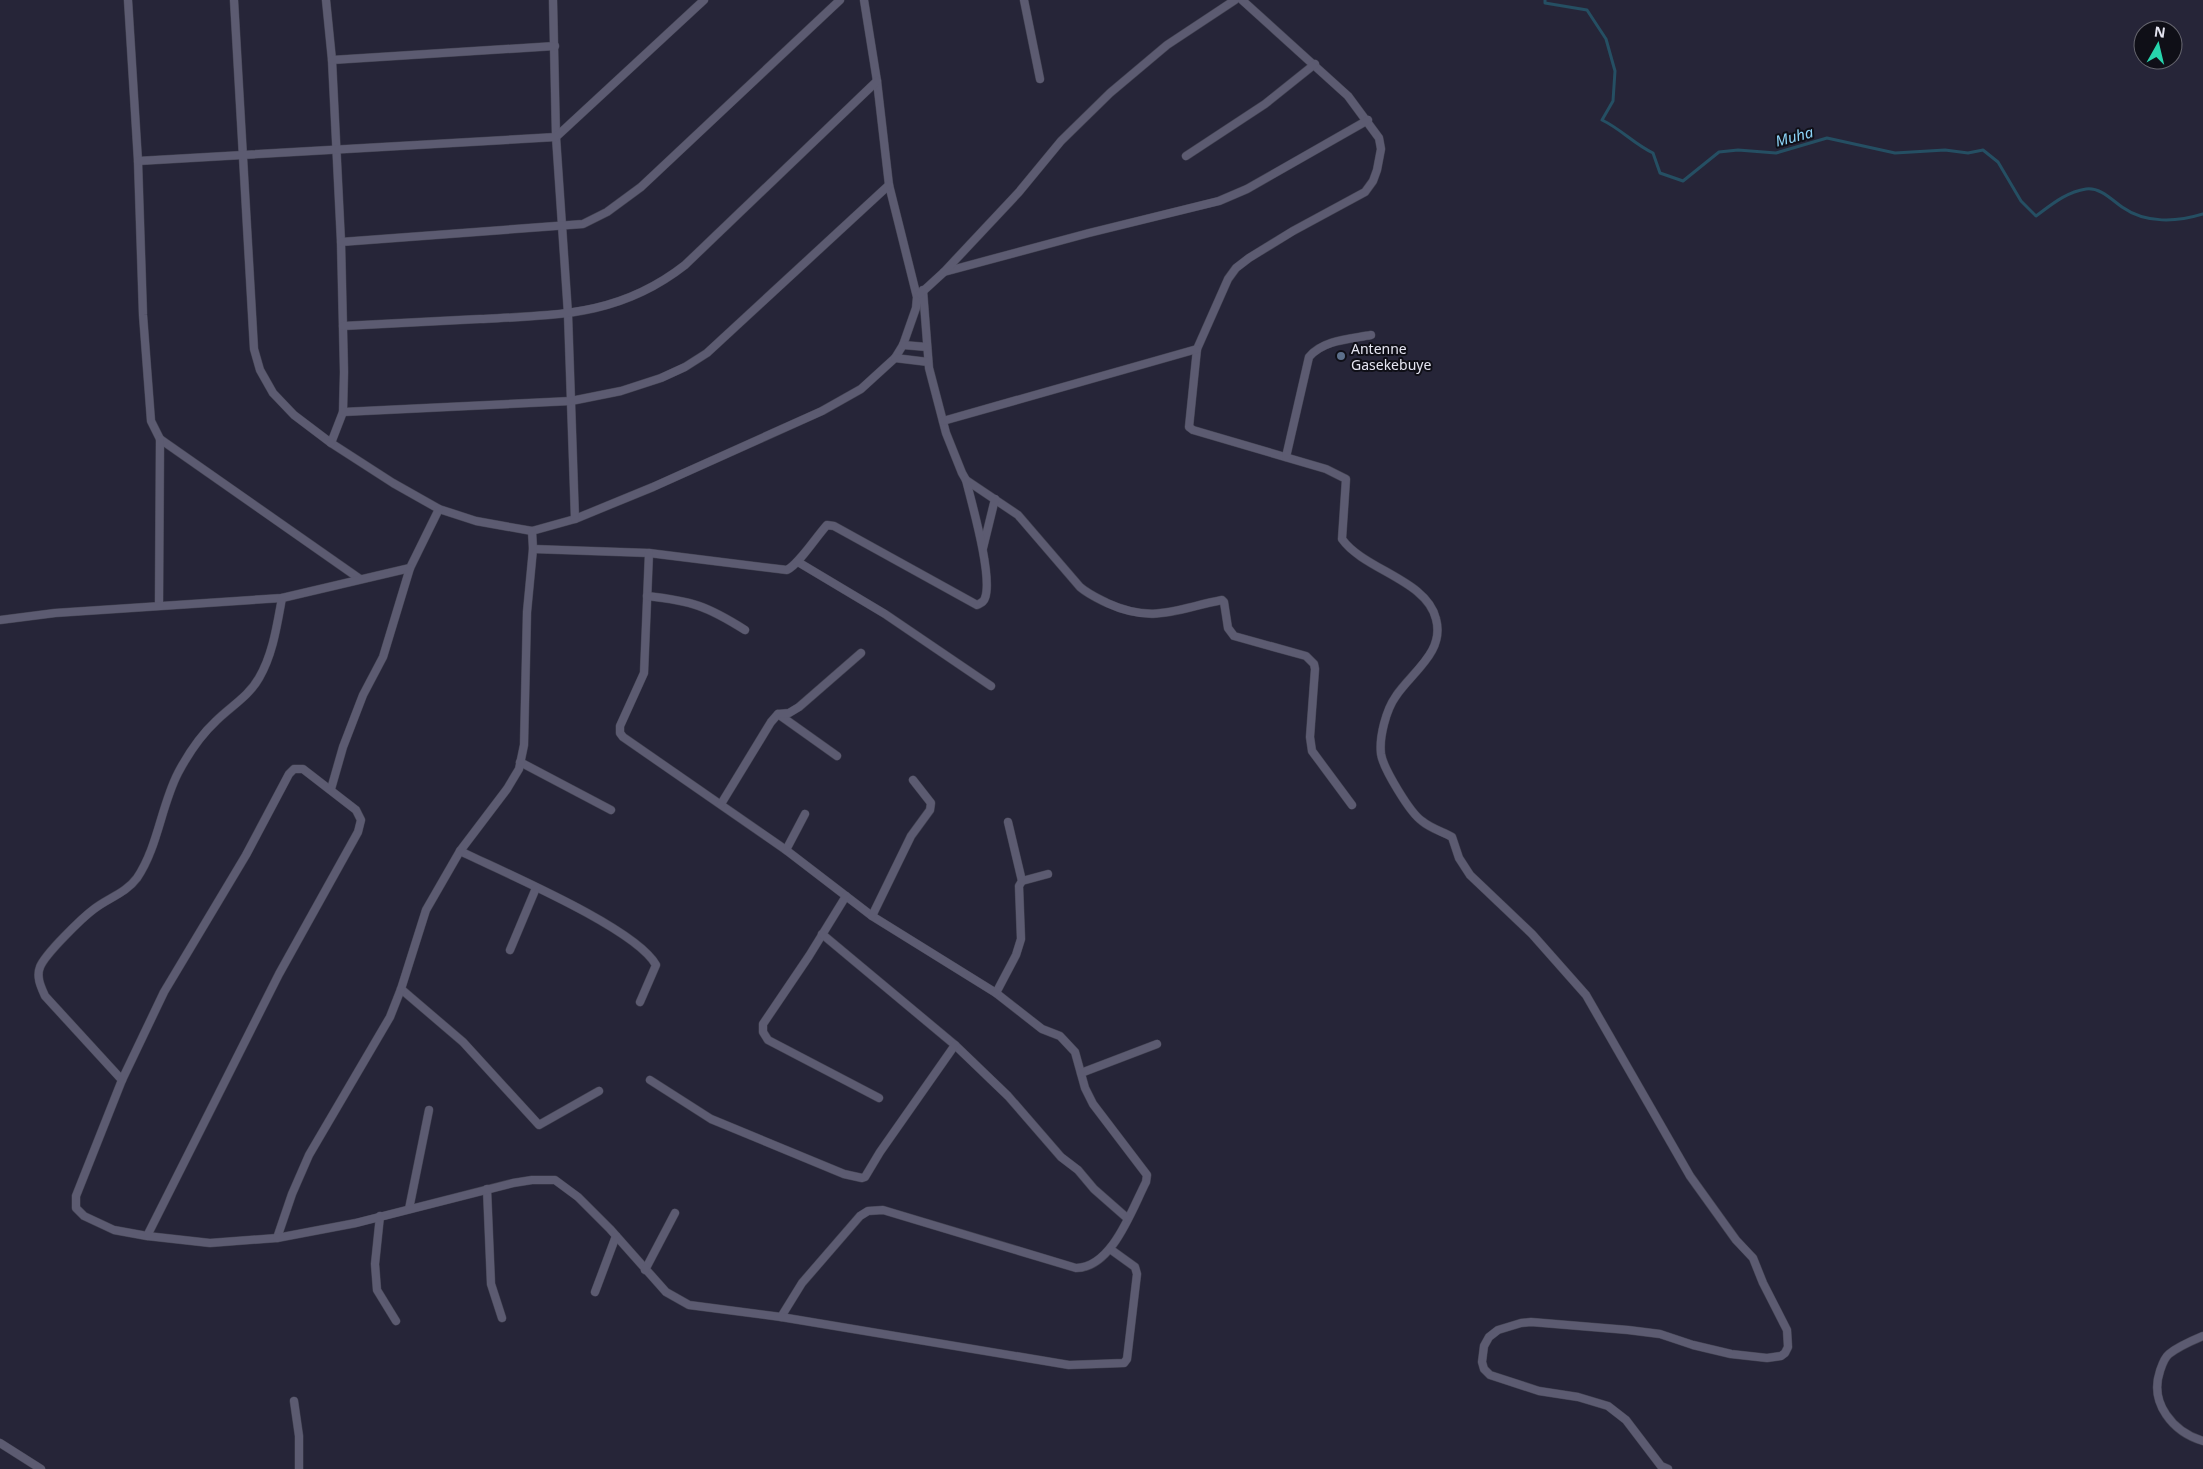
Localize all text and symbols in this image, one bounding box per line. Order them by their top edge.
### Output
north arrow [2133,20,2183,70]
text: N [2153,21,2167,42]
water label: Muha [1773,121,1816,151]
place label: Antenne Gasekebuye [1351,339,1431,374]
marker: Antenne Gasekebuye [1335,350,1347,362]

